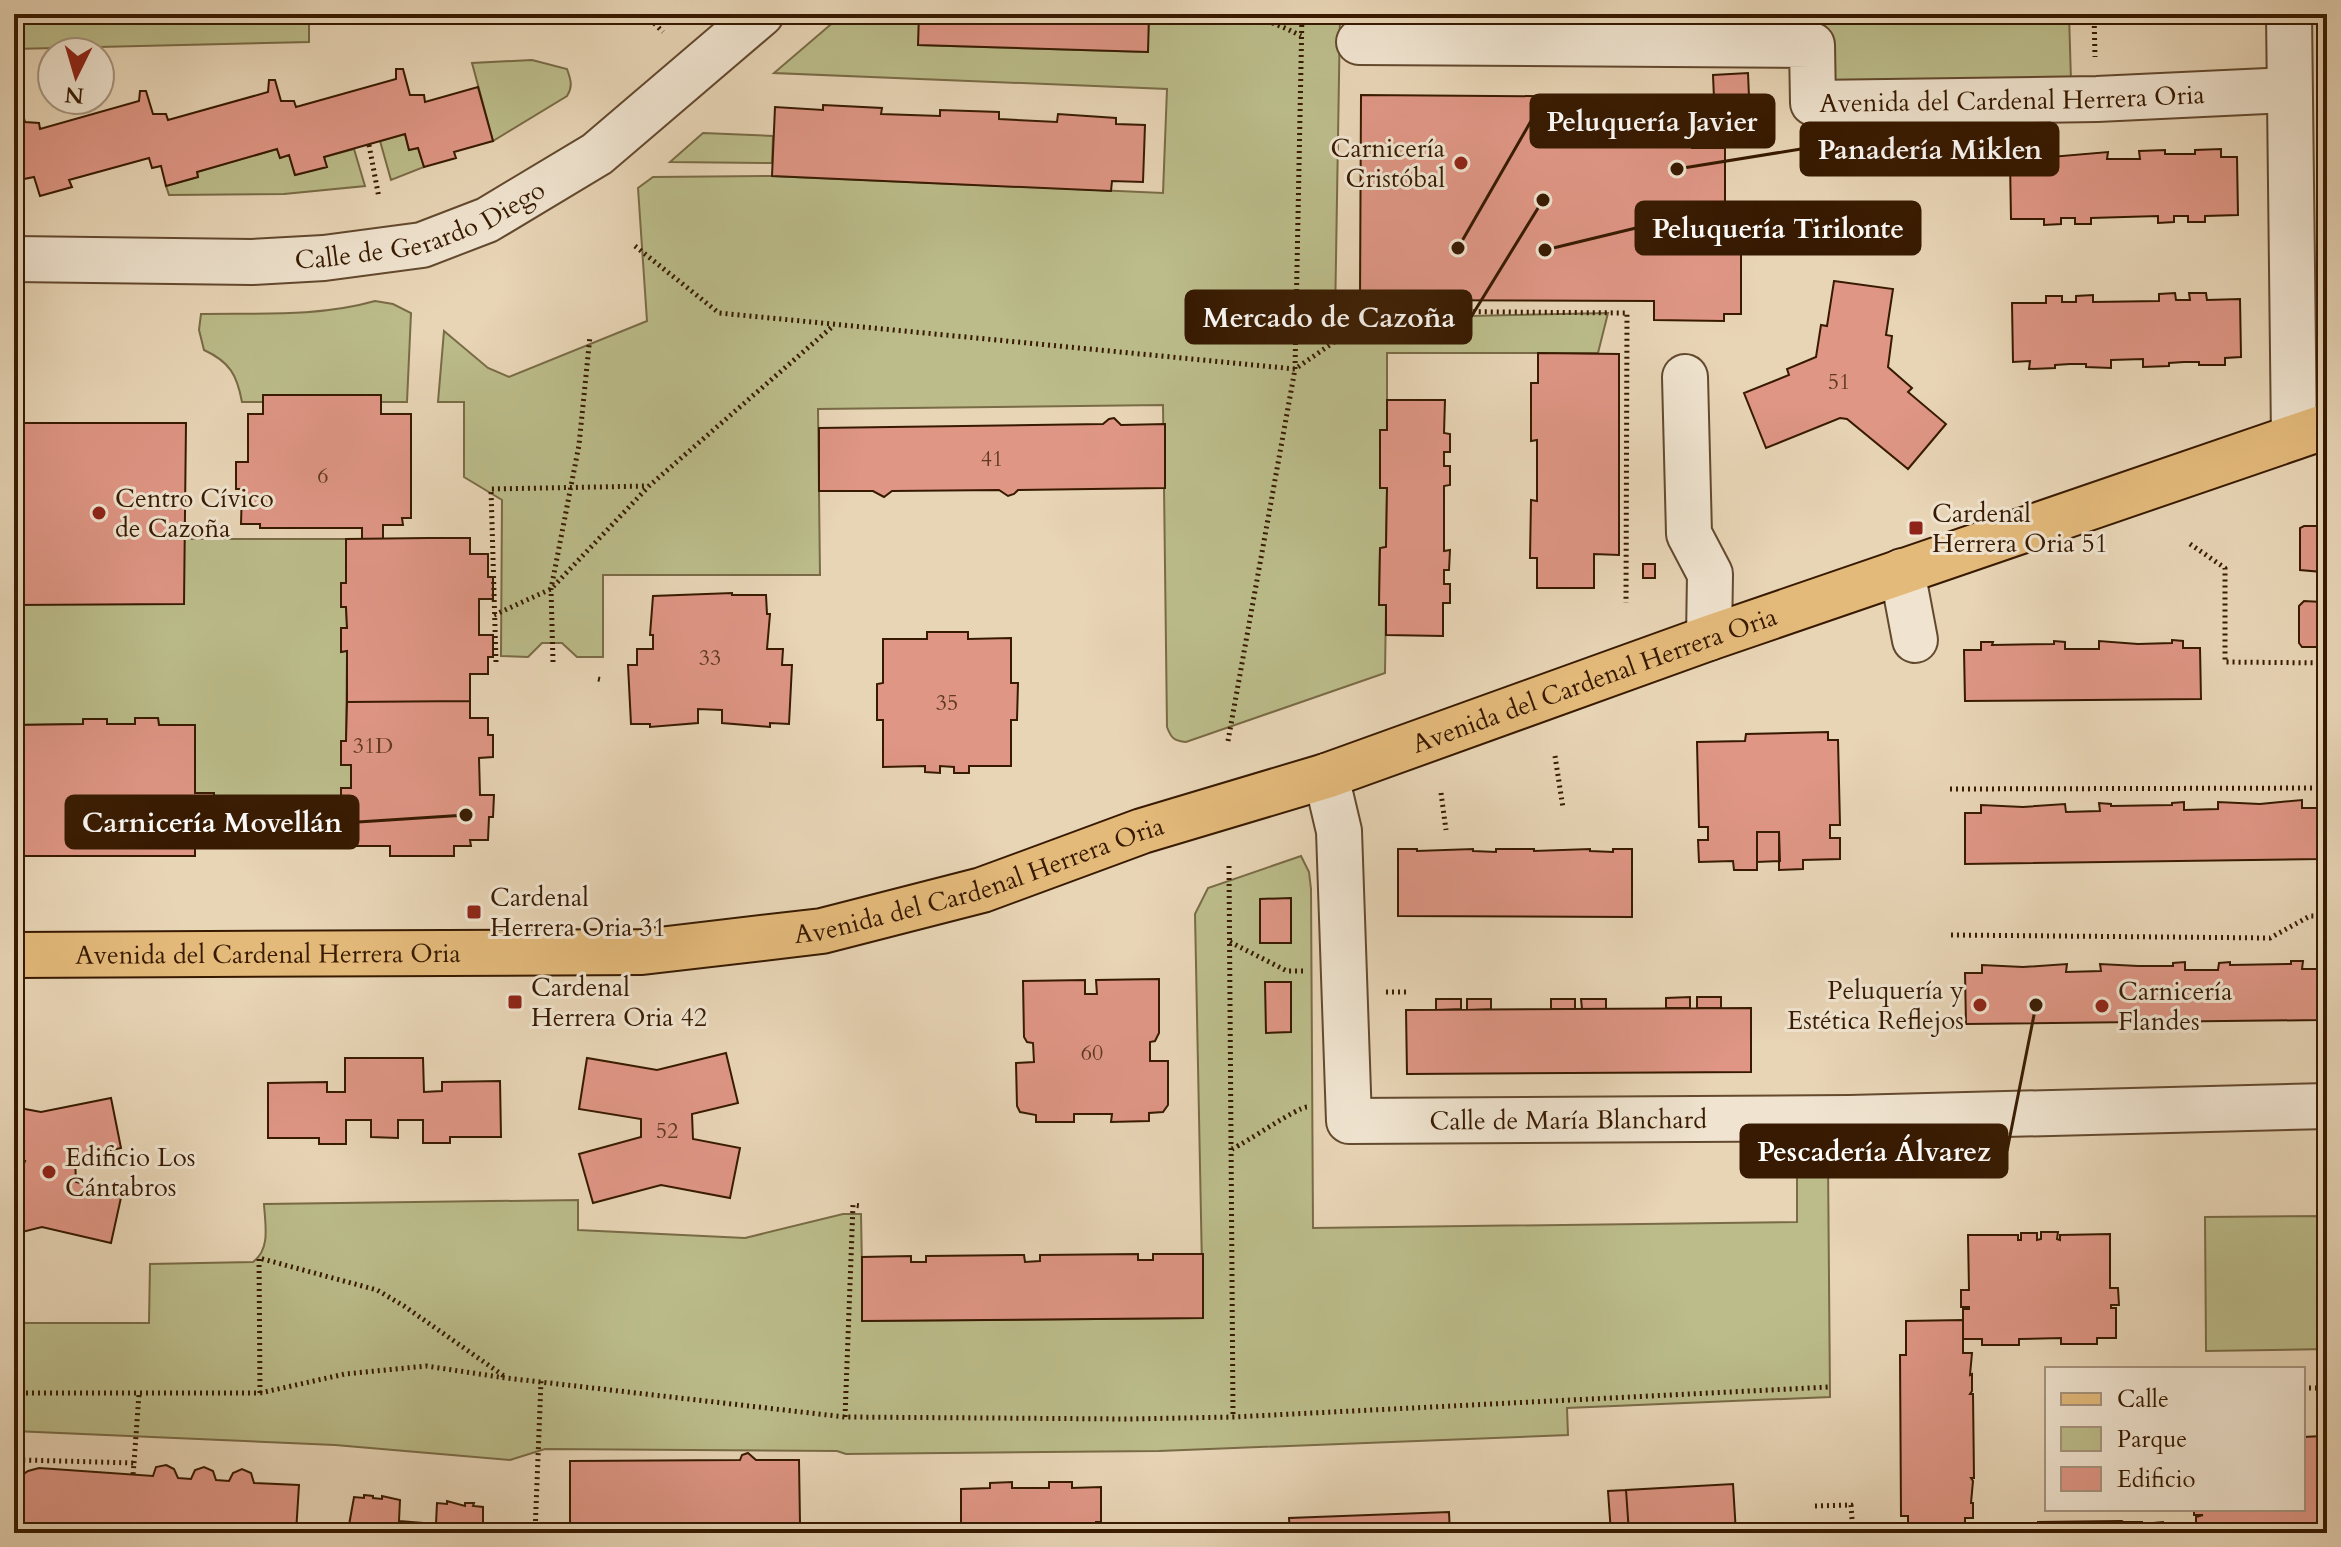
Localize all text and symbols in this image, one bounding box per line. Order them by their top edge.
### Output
north arrow [36,36,116,116]
street label: Avenida del Cardenal Herrera Oria [1819,77,2205,121]
text: N [64,79,85,111]
callout: Peluquería Javier [1531,95,1774,147]
text: Peluquería Javier [1546,103,1758,141]
callout: Panadería Miklen [1801,123,2058,175]
place label: Carnicería Cristóbal [1331,131,1445,196]
text: Panadería Miklen [1818,131,2042,169]
marker: Carnicería Cristóbal [1452,154,1470,172]
street label: Calle de Gerardo Diego [294,172,552,278]
callout: Peluquería Tirilonte [1636,202,1920,254]
text: Peluquería Tirilonte [1652,210,1904,248]
callout: Mercado de Cazoña [1186,291,1471,343]
text: Mercado de Cazoña [1203,299,1455,337]
house number: 51 [1828,367,1850,397]
house number: 41 [981,444,1003,474]
house number: 6 [317,461,329,491]
place label: Centro Cívico de Cazoña [115,481,274,546]
place label: Cardenal Herrera Oria 51 [1932,496,2108,561]
marker: Centro Cívico de Cazoña [90,504,108,522]
marker: Cardenal Herrera Oria 51 [1907,519,1925,537]
street label: Avenida del Cardenal Herrera Oria [1407,599,1782,762]
house number: 33 [699,643,721,673]
house number: 35 [936,688,958,718]
house number: 31D [353,731,393,761]
callout: Carnicería Movellán [66,796,358,848]
text: Carnicería Movellán [82,804,342,842]
street label: Avenida del Cardenal Herrera Oria [792,808,1168,952]
place label: Cardenal Herrera Oria 31 [490,880,666,945]
marker: Cardenal Herrera Oria 31 [465,903,483,921]
street label: Avenida del Cardenal Herrera Oria [75,936,461,973]
place label: Cardenal Herrera Oria 42 [531,970,707,1035]
place label: Peluquería y Estética Reflejos [1787,973,1964,1038]
place label: Carnicería Flandes [2118,974,2232,1039]
marker: Cardenal Herrera Oria 42 [506,993,524,1011]
marker: Peluquería y Estética Reflejos [1971,996,1989,1014]
marker: Carnicería Flandes [2093,997,2111,1015]
house number: 60 [1081,1038,1103,1068]
street label: Calle de María Blanchard [1429,1102,1707,1139]
house number: 52 [656,1116,678,1146]
callout: Pescadería Álvarez [1741,1125,2007,1177]
text: Pescadería Álvarez [1757,1133,1991,1171]
place label: Edificio Los Cántabros [65,1140,196,1205]
marker: Edificio Los Cántabros [40,1163,58,1181]
legend [2045,1367,2305,1511]
text: Calle [2117,1383,2169,1416]
text: Parque [2117,1423,2187,1456]
text: Edificio [2117,1463,2196,1496]

